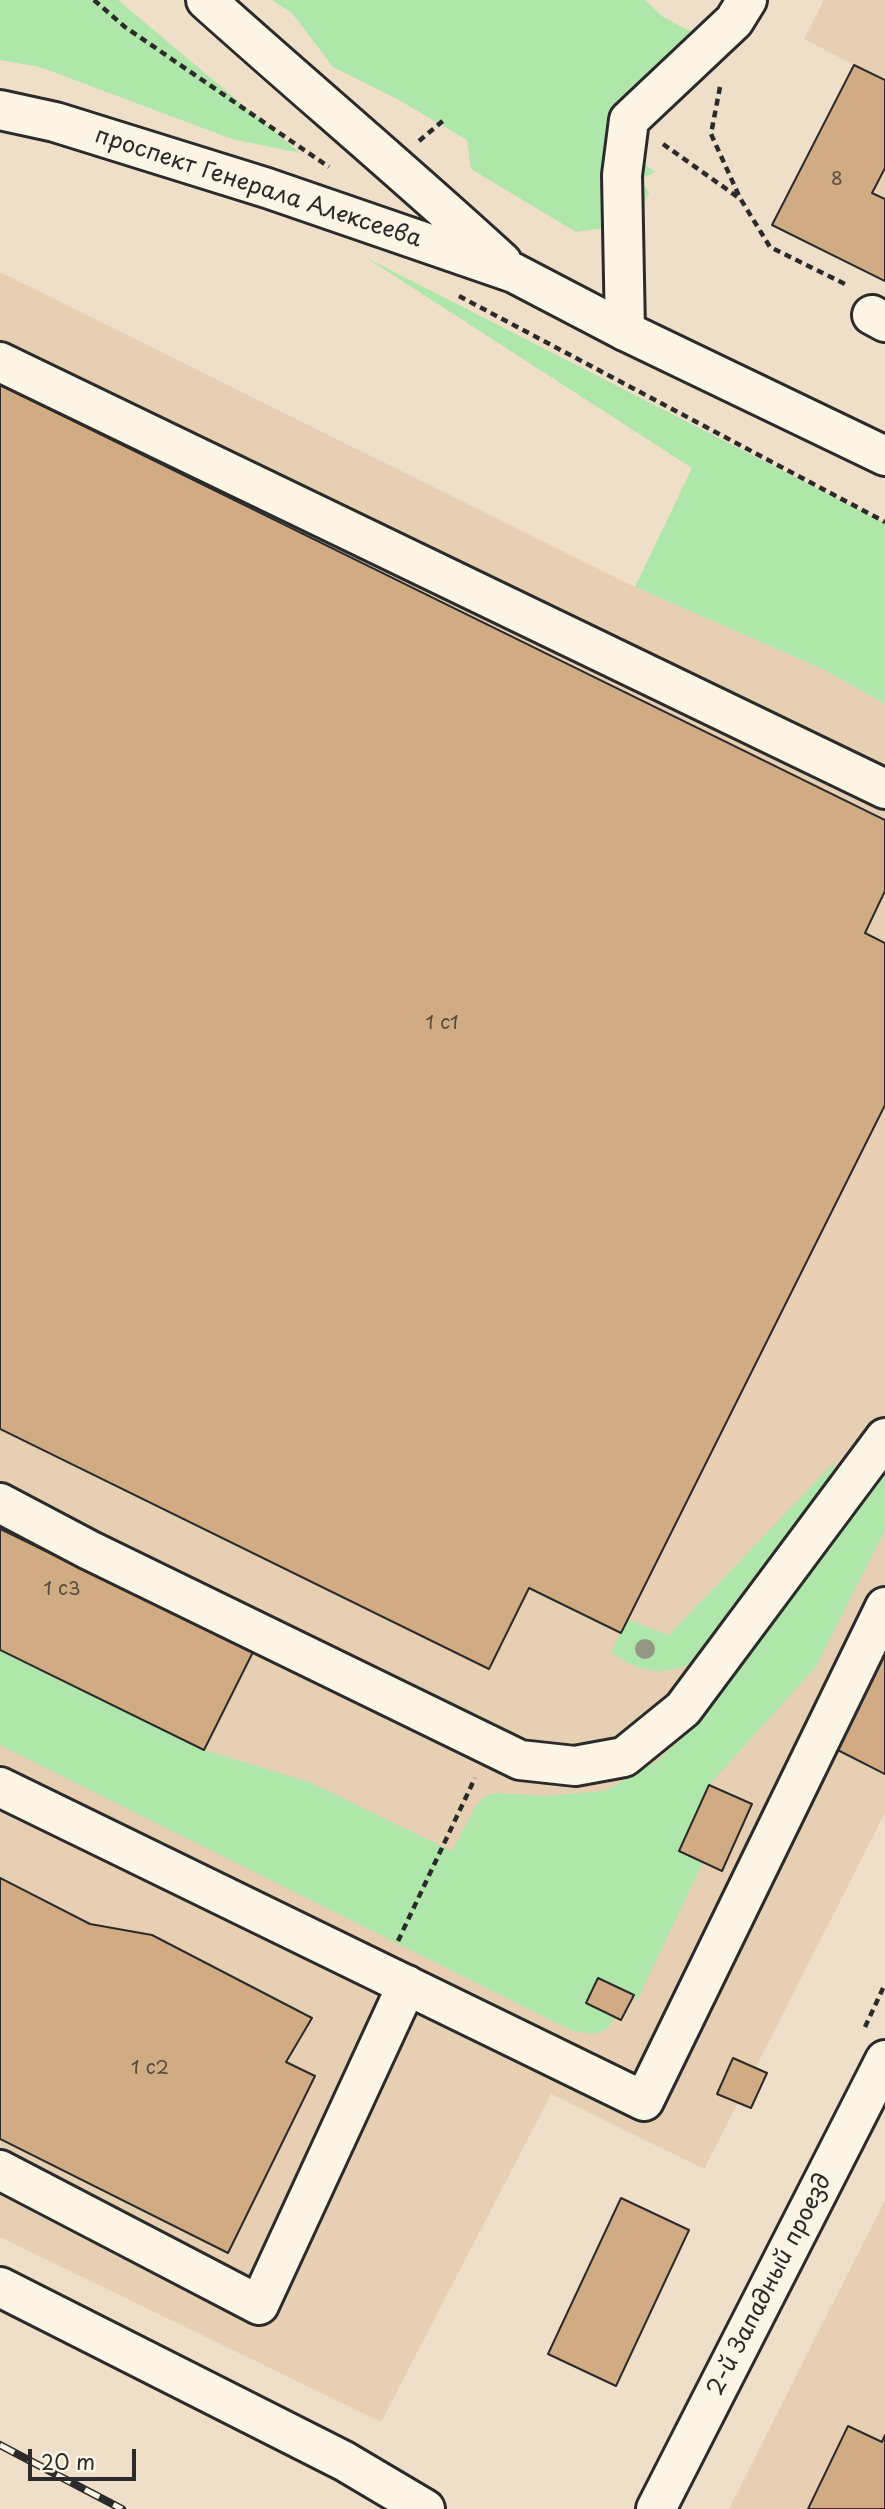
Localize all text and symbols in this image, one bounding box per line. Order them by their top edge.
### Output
street label: проспект Генерала Алексеева [91,122,425,254]
house number: 8 [831,169,843,191]
house number: 1 с1 [425,1013,459,1035]
house number: 1 с3 [43,1579,81,1601]
house number: 1 с2 [131,2058,169,2080]
street label: 2-й Западный проезд [702,2169,838,2401]
scale bar [32,2436,140,2480]
text: 20 m [41,2445,95,2477]

